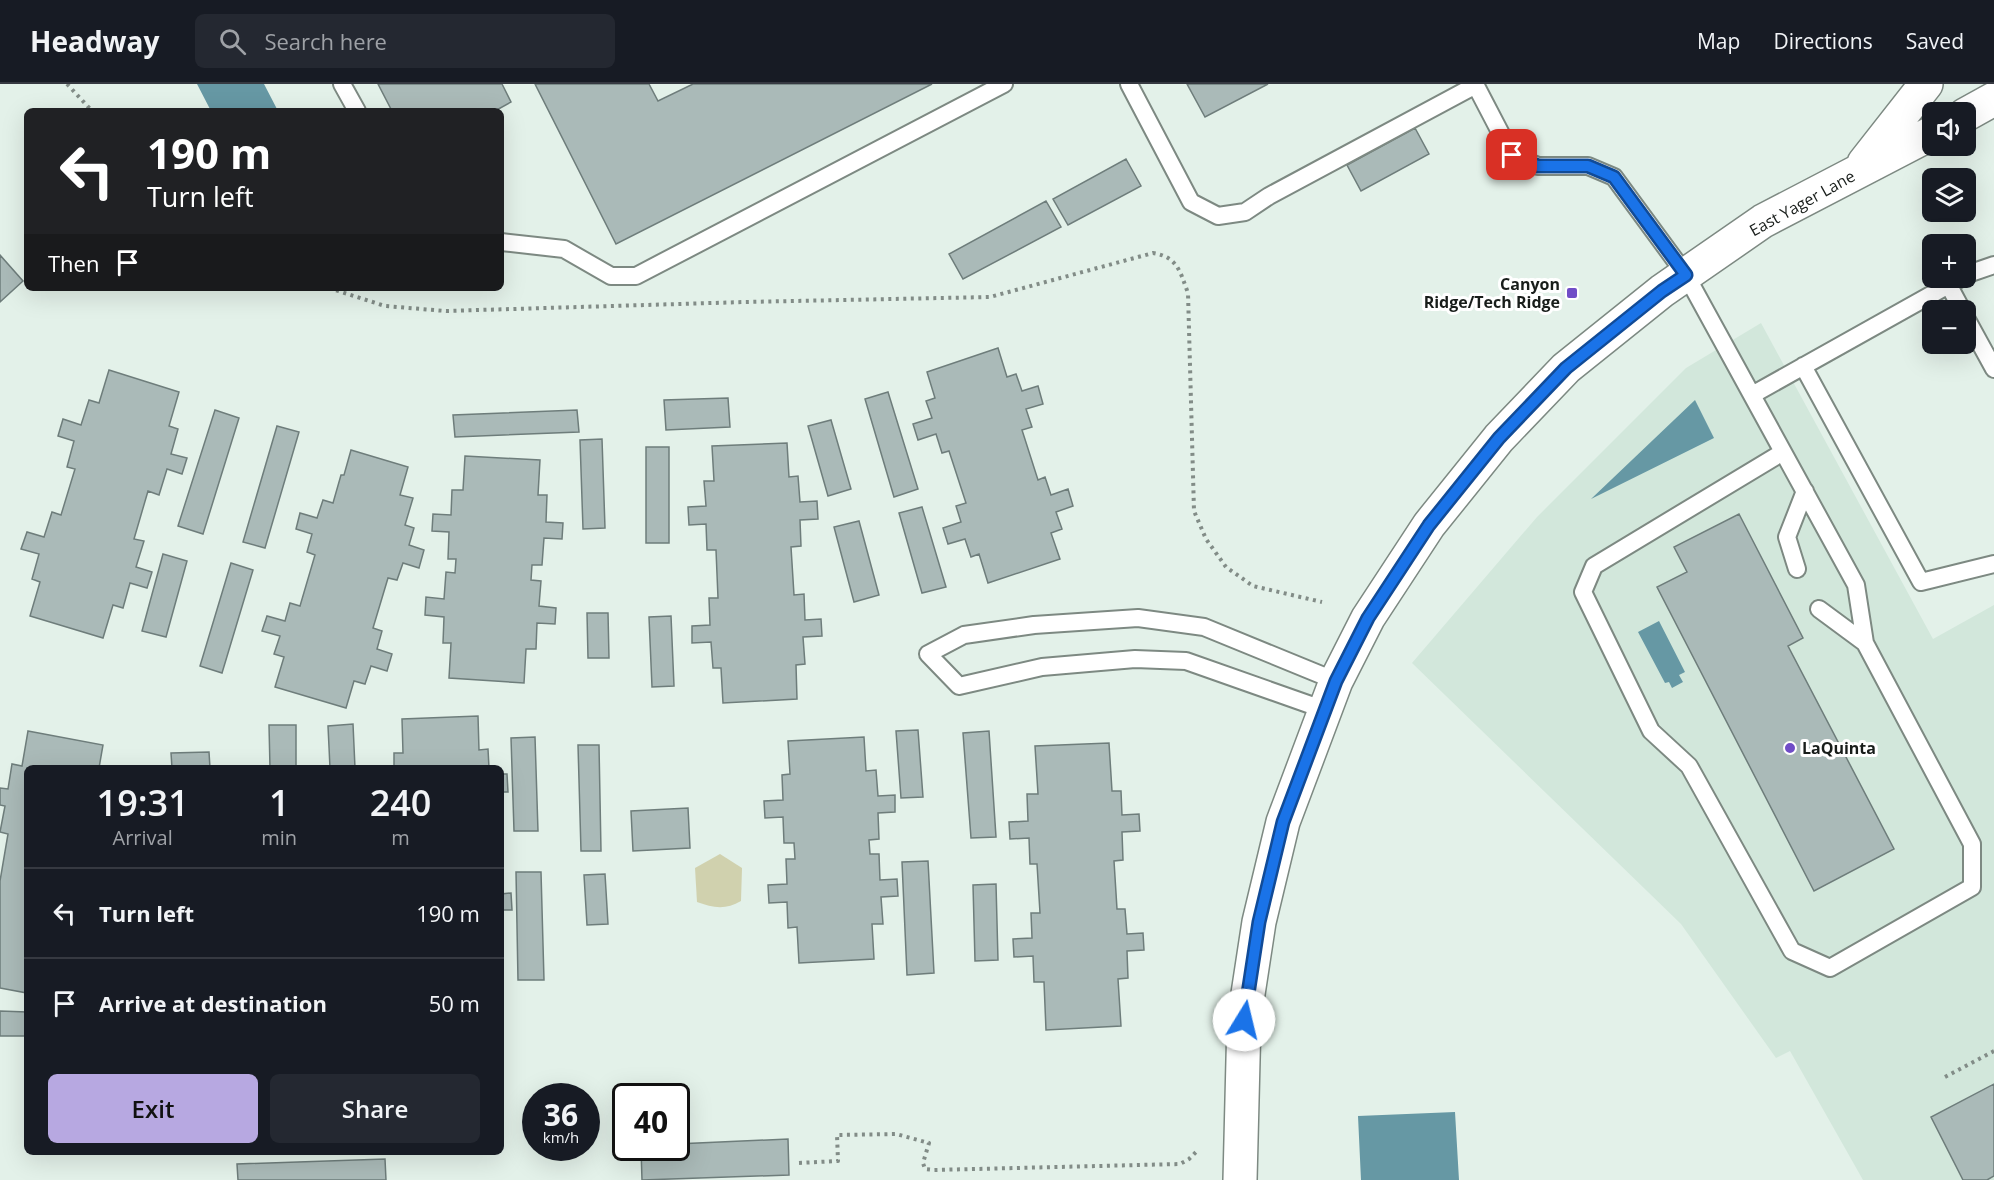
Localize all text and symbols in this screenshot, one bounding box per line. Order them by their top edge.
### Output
search box [195,14,615,68]
text: Headway [30,22,159,60]
icon: search [216,25,249,58]
text: Search here [264,26,387,56]
text: Map [1697,27,1740,55]
text: Directions [1773,27,1873,55]
text: Saved [1906,27,1964,55]
map controls [1922,102,1976,354]
button: sound [1922,102,1976,156]
text: 190 m [147,124,271,181]
pin [1486,129,1537,180]
icon: left [48,132,126,210]
icon: arrive [1495,138,1528,171]
street label: East Yager Lane [1745,165,1859,241]
button: layers [1922,168,1976,222]
text: Turn left [147,178,254,215]
button: + [1922,234,1976,288]
icon: arrive [111,246,144,279]
text: Then [48,248,99,278]
place label: Canyon Ridge/Tech Ridge [1424,273,1560,313]
marker: Canyon Ridge/Tech Ridge [1565,286,1579,300]
button: − [1922,300,1976,354]
place label: LaQuinta [1802,737,1876,759]
marker: LaQuinta [1783,741,1797,755]
text: 19:31 [97,778,189,827]
text: 1 [269,778,290,827]
text: 240 [370,778,431,827]
text: Arrival [113,824,173,851]
text: min [261,824,297,851]
text: m [391,824,410,851]
icon: left [48,897,81,930]
text: Turn left [99,898,194,928]
text: 190 m [416,898,480,928]
icon: arrive [48,987,81,1020]
text: Arrive at destination [99,988,327,1018]
text: 50 m [429,988,480,1018]
position arrow [1212,988,1276,1052]
button: Exit [48,1074,258,1143]
button: Share [270,1074,480,1143]
speed limit sign: 40 [612,1083,690,1161]
text: 36 [544,1094,578,1135]
text: km/h [543,1127,579,1147]

